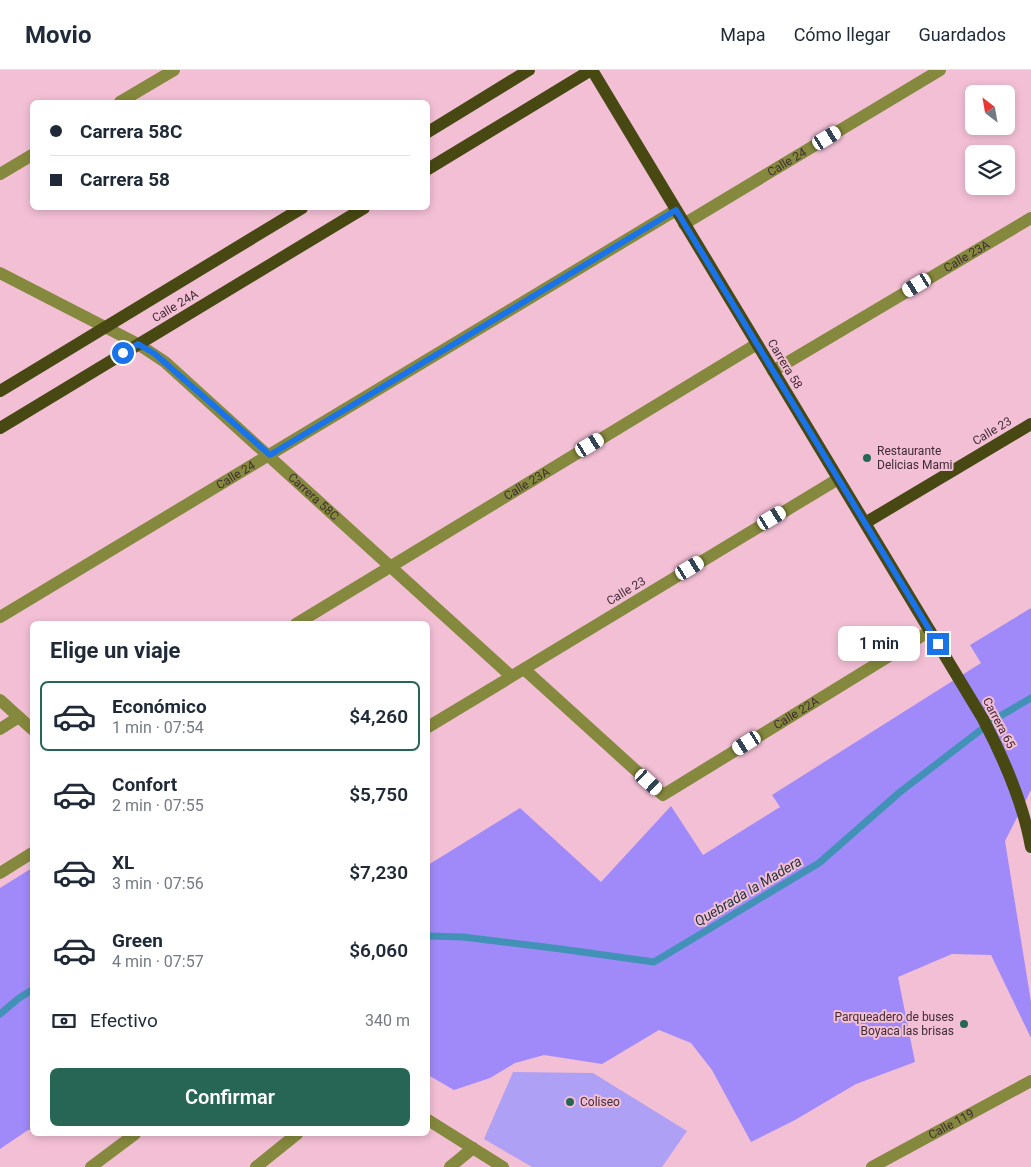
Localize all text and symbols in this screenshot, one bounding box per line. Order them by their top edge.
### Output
text: Movio [25,21,91,49]
text: Mapa [720,24,766,45]
text: Cómo llegar [794,24,890,45]
text: Guardados [918,24,1006,45]
north arrow [965,85,1015,135]
map controls [965,85,1015,195]
text: Carrera 58C [80,120,182,143]
car [810,124,843,152]
street label: Calle 24 [765,145,809,179]
button: layers [965,145,1015,195]
text: Carrera 58 [80,168,170,191]
street label: Calle 23A [941,237,992,275]
car [900,271,933,299]
street label: Calle 24A [150,287,201,325]
street label: Carrera 58 [765,337,805,392]
route start [112,342,134,364]
street label: Calle 23 [970,414,1014,448]
car [573,431,606,459]
place label: Restaurante Delicias Mami [877,444,952,472]
marker: Restaurante Delicias Mami [861,452,873,464]
street label: Calle 24 [214,458,258,492]
street label: Calle 23A [501,465,552,503]
street label: Carrera 58C [285,470,342,523]
car [755,504,788,532]
car [673,554,706,582]
street label: Calle 23 [604,574,648,608]
callout: 1 min [838,626,920,662]
route end [927,633,949,655]
text: 1 min [859,634,899,653]
text: Elige un viaje [50,638,180,663]
icon: car [52,694,97,739]
street label: Calle 22A [771,694,822,732]
text: Económico [112,695,207,718]
street label: Carrera 65 [980,695,1018,751]
text: $4,260 [349,705,408,728]
text: 1 min · 07:54 [112,718,204,737]
car [730,729,763,757]
car [632,766,665,798]
icon: car [52,772,97,817]
text: Confort [112,773,177,796]
text: $5,750 [349,783,408,806]
text: 2 min · 07:55 [112,796,204,815]
icon: car [52,850,97,895]
text: XL [112,851,134,874]
water label: Quebrada la Madera [692,853,804,929]
text: $7,230 [349,861,408,884]
text: 3 min · 07:56 [112,874,204,893]
icon: car [52,928,97,973]
text: Green [112,929,163,952]
text: $6,060 [349,939,408,962]
text: 4 min · 07:57 [112,952,204,971]
icon: cash [50,1007,78,1035]
text: Efectivo [90,1009,158,1032]
place label: Parqueadero de buses Boyaca las brisas [835,1010,954,1038]
text: 340 m [365,1011,410,1030]
marker: Parqueadero de buses Boyaca las brisas [958,1018,970,1030]
button: Confirmar [50,1068,410,1126]
place label: Coliseo [580,1095,620,1109]
marker: Coliseo [564,1096,576,1108]
street label: Calle 119 [926,1106,976,1142]

